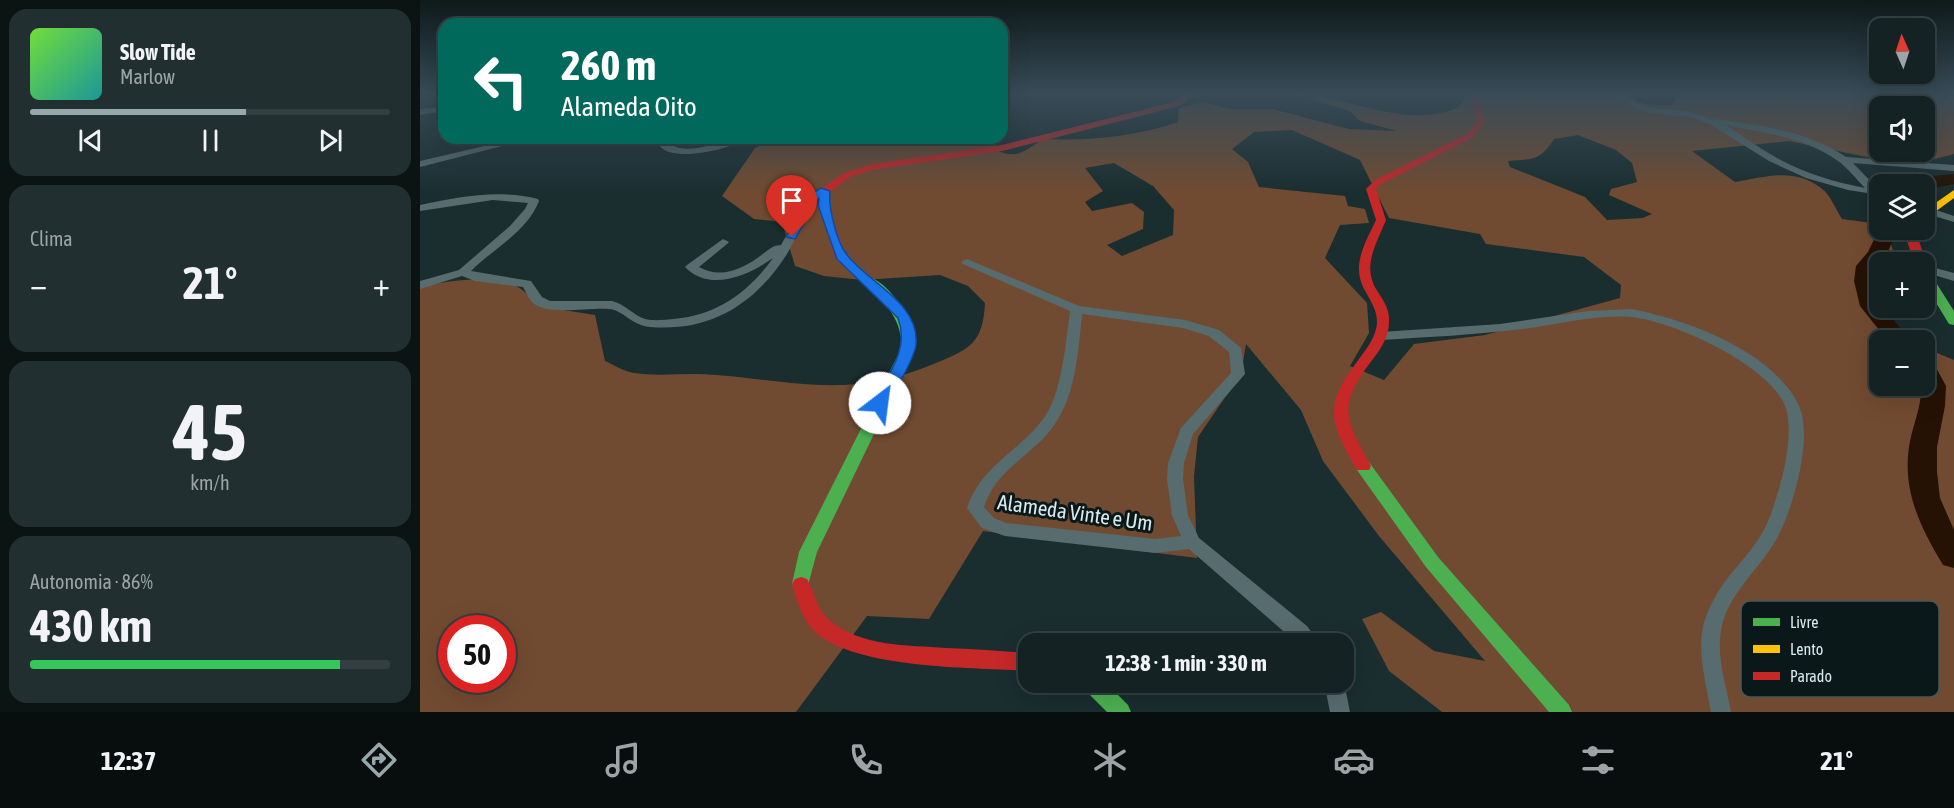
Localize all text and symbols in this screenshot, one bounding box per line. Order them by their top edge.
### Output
north arrow [1869,18,1935,84]
map controls [1869,18,1935,396]
text: Slow Tide [120,39,196,65]
text: 260 m [561,41,656,89]
icon: left [462,42,540,120]
text: Marlow [120,65,175,88]
text: Alameda Oito [561,91,697,122]
button: sound [1869,96,1935,162]
icon: previous [74,124,107,157]
icon: pause [194,124,227,157]
icon: next [314,124,347,157]
button: layers [1869,174,1935,240]
pin [766,175,817,237]
icon: arrive [775,184,808,217]
text: Clima [30,227,73,250]
button: + [1869,252,1935,318]
text: 21° [183,257,237,309]
text: − [30,265,47,303]
text: + [373,265,390,303]
button: − [1869,330,1935,396]
position arrow [848,371,912,435]
text: 45 [173,387,247,477]
text: km/h [190,471,230,494]
street label: Alameda Vinte e Um [996,489,1154,535]
text: Autonomia · 86% [30,570,153,593]
text: 430 km [30,600,152,652]
legend [1741,601,1939,697]
text: Livre [1790,613,1818,631]
speed limit sign: 50 [438,615,516,693]
text: Lento [1790,640,1823,658]
text: 12:38 · 1 min · 330 m [1105,650,1267,676]
text: Parado [1790,667,1832,685]
icon: directions [358,739,400,781]
icon: music [602,739,644,781]
icon: phone [845,739,887,781]
icon: climate [1089,739,1131,781]
icon: car [1333,739,1375,781]
icon: filters [1577,739,1619,781]
text: 12:37 [101,745,156,776]
text: 21° [1820,745,1853,776]

